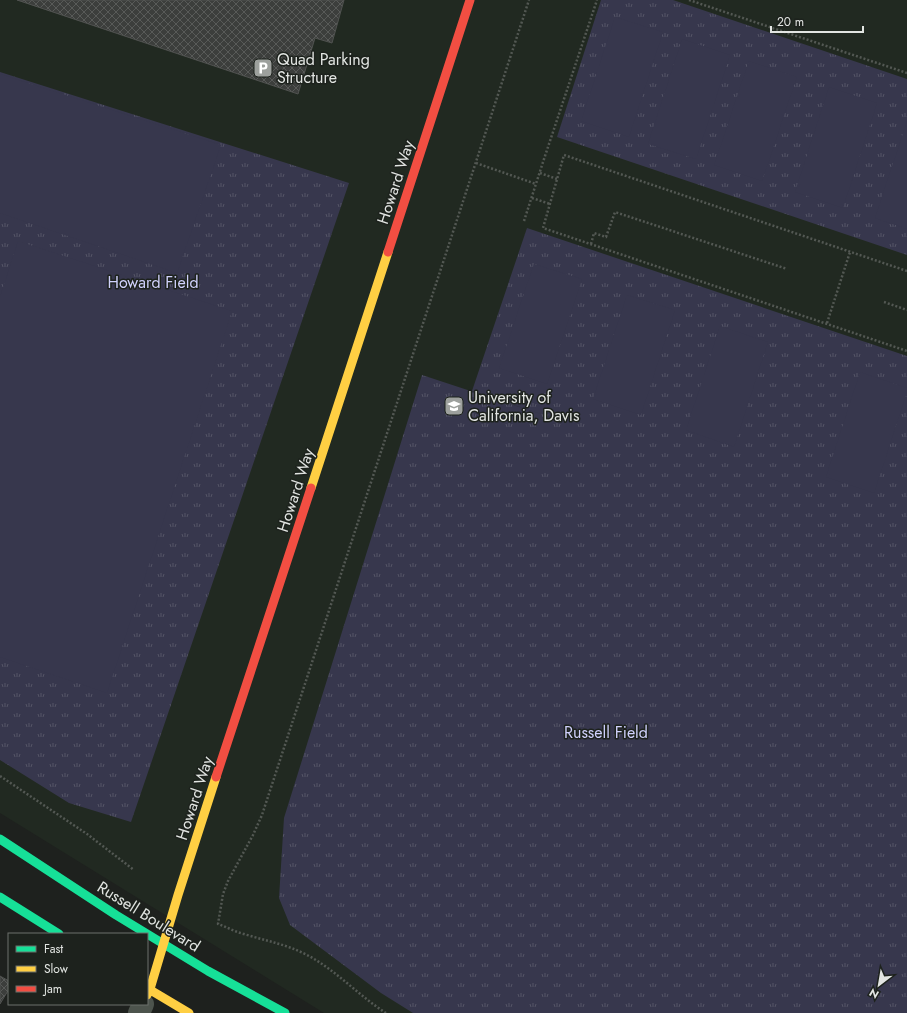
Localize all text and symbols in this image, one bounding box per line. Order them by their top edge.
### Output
scale bar [771,8,863,34]
text: 20 m [777,13,804,31]
place label: Quad Parking Structure [277,48,370,89]
parking icon: Quad Parking Structure [252,57,274,79]
street label: Howard Way [371,136,420,227]
park label: Howard Field [107,271,199,294]
place label: University of California, Davis [468,386,579,427]
school or university icon: University of California, Davis [443,395,465,417]
street label: Howard Way [271,444,320,535]
park label: Russell Field [564,721,648,744]
street label: Howard Way [170,752,219,843]
street label: Russell Boulevard [93,875,205,957]
legend [8,933,148,1005]
text: Fast [44,940,63,958]
text: Slow [44,960,69,978]
north arrow [859,965,899,1005]
text: Jam [42,980,62,998]
text: N [866,984,882,1003]

